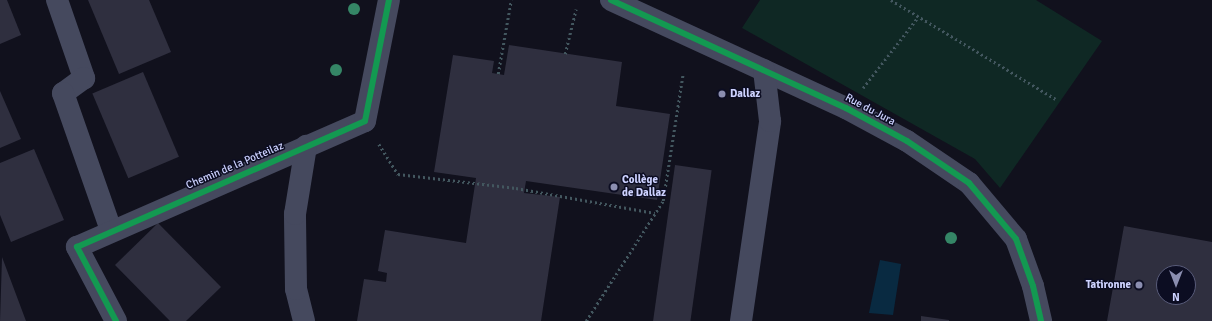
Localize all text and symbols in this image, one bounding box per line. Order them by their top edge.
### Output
place label: Dallaz [730,87,760,101]
marker: Dallaz [717,89,727,99]
street label: Rue du Jura [843,91,897,129]
street label: Chemin de la Potteilaz [184,139,286,193]
place label: Collège de Dallaz [622,174,666,200]
marker: Collège de Dallaz [609,182,619,192]
north arrow [1156,265,1196,305]
place label: Tatironne [1086,278,1131,292]
marker: Tatironne [1134,280,1144,290]
text: N [1172,290,1180,303]

